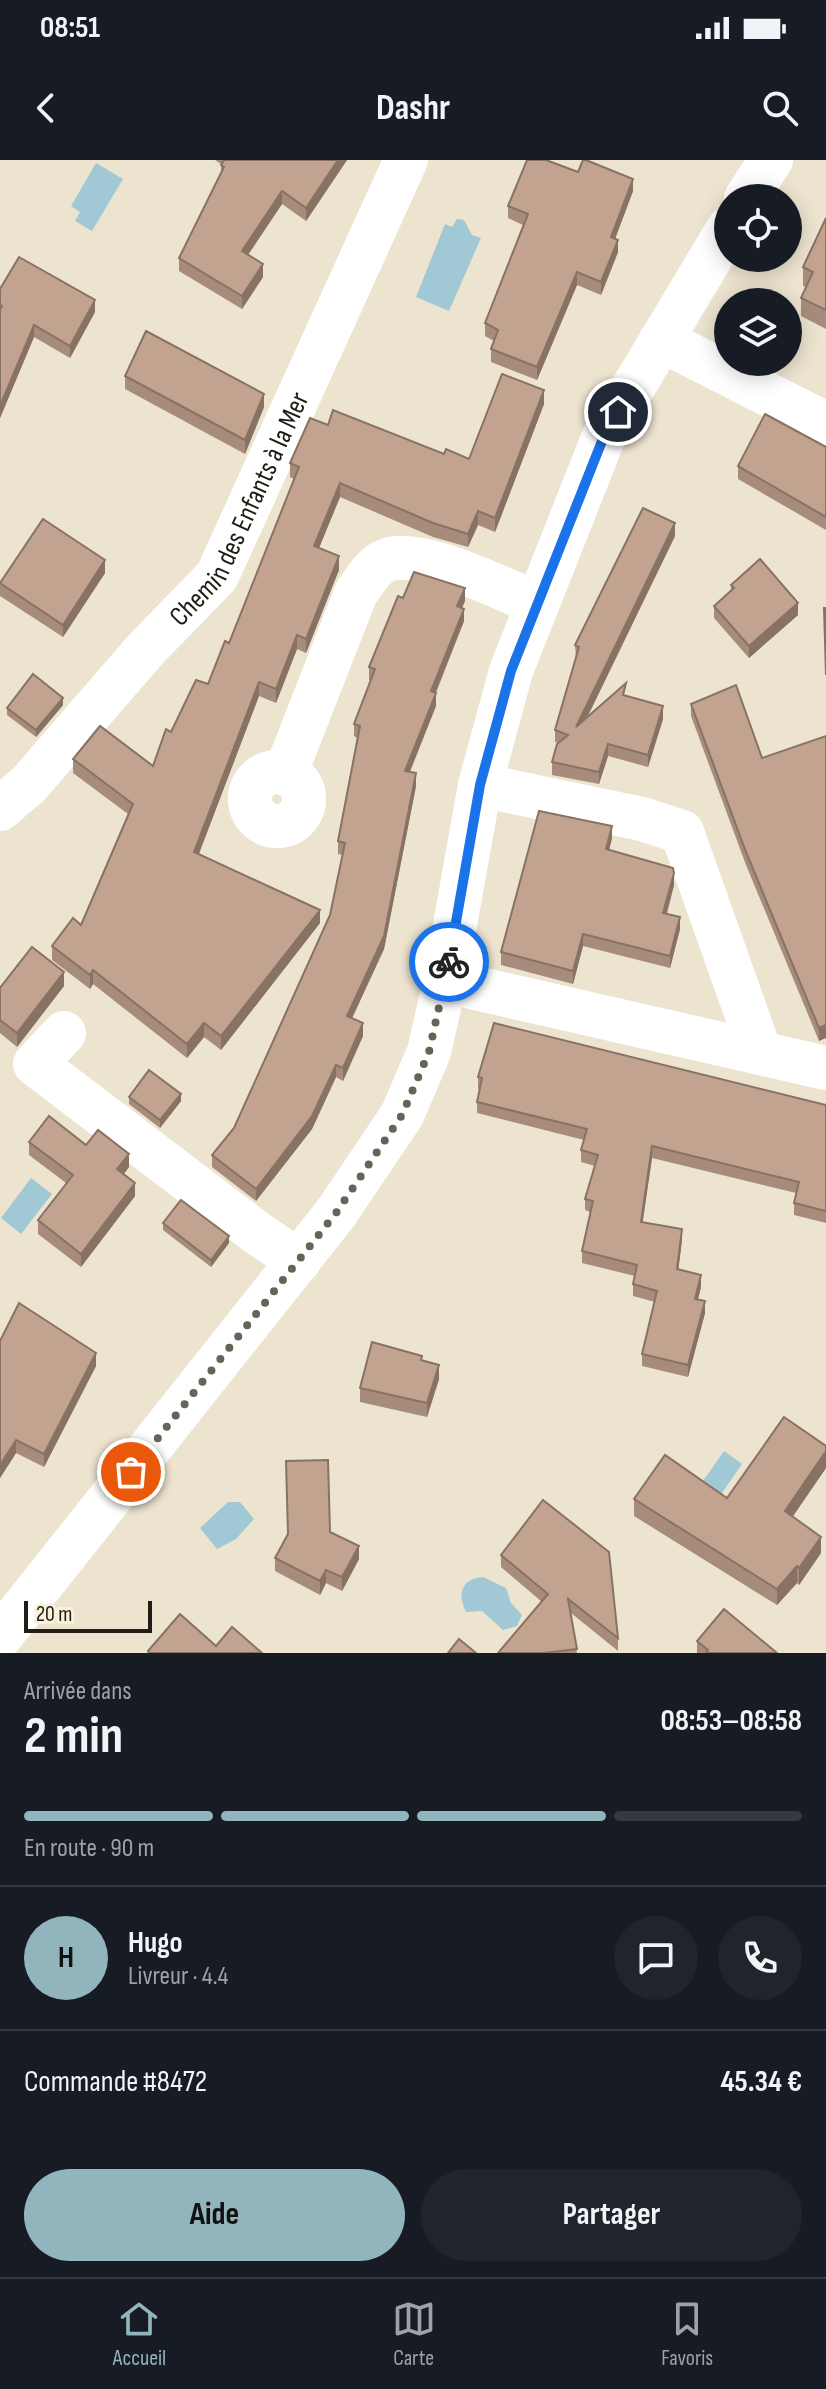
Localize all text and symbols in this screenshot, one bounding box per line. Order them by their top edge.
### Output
text: 08:51 [40,10,100,46]
icon: back [24,86,68,130]
icon: search [758,86,802,130]
text: Dashr [376,87,450,130]
map controls [714,184,802,376]
button: locate [714,184,802,272]
button: layers [714,288,802,376]
pin [584,378,652,446]
street label: Chemin des Enfants à la Mer [163,387,316,633]
icon: home [596,390,640,434]
courier [409,922,489,1002]
icon: bike [427,940,471,984]
pin [97,1438,165,1506]
icon: bag [109,1450,153,1494]
scale bar [24,1597,152,1633]
text: 20 m [36,1601,73,1628]
text: Arrivée dans [24,1676,132,1707]
text: 08:53–08:58 [660,1703,802,1739]
text: 2 min [24,1705,123,1768]
text: En route · 90 m [24,1833,154,1864]
button: chat [614,1916,698,2000]
button: phone [718,1916,802,2000]
text: Hugo [128,1925,183,1961]
text: H [58,1940,74,1976]
text: Livreur · 4.4 [128,1961,228,1992]
text: Commande #8472 [24,2064,207,2100]
text: 45.34 € [721,2064,802,2100]
button: Aide [24,2169,405,2261]
button: Partager [421,2169,802,2261]
tab: Accueil [113,2297,166,2372]
tab: Carte [392,2297,436,2372]
tab: Favoris [661,2297,713,2372]

